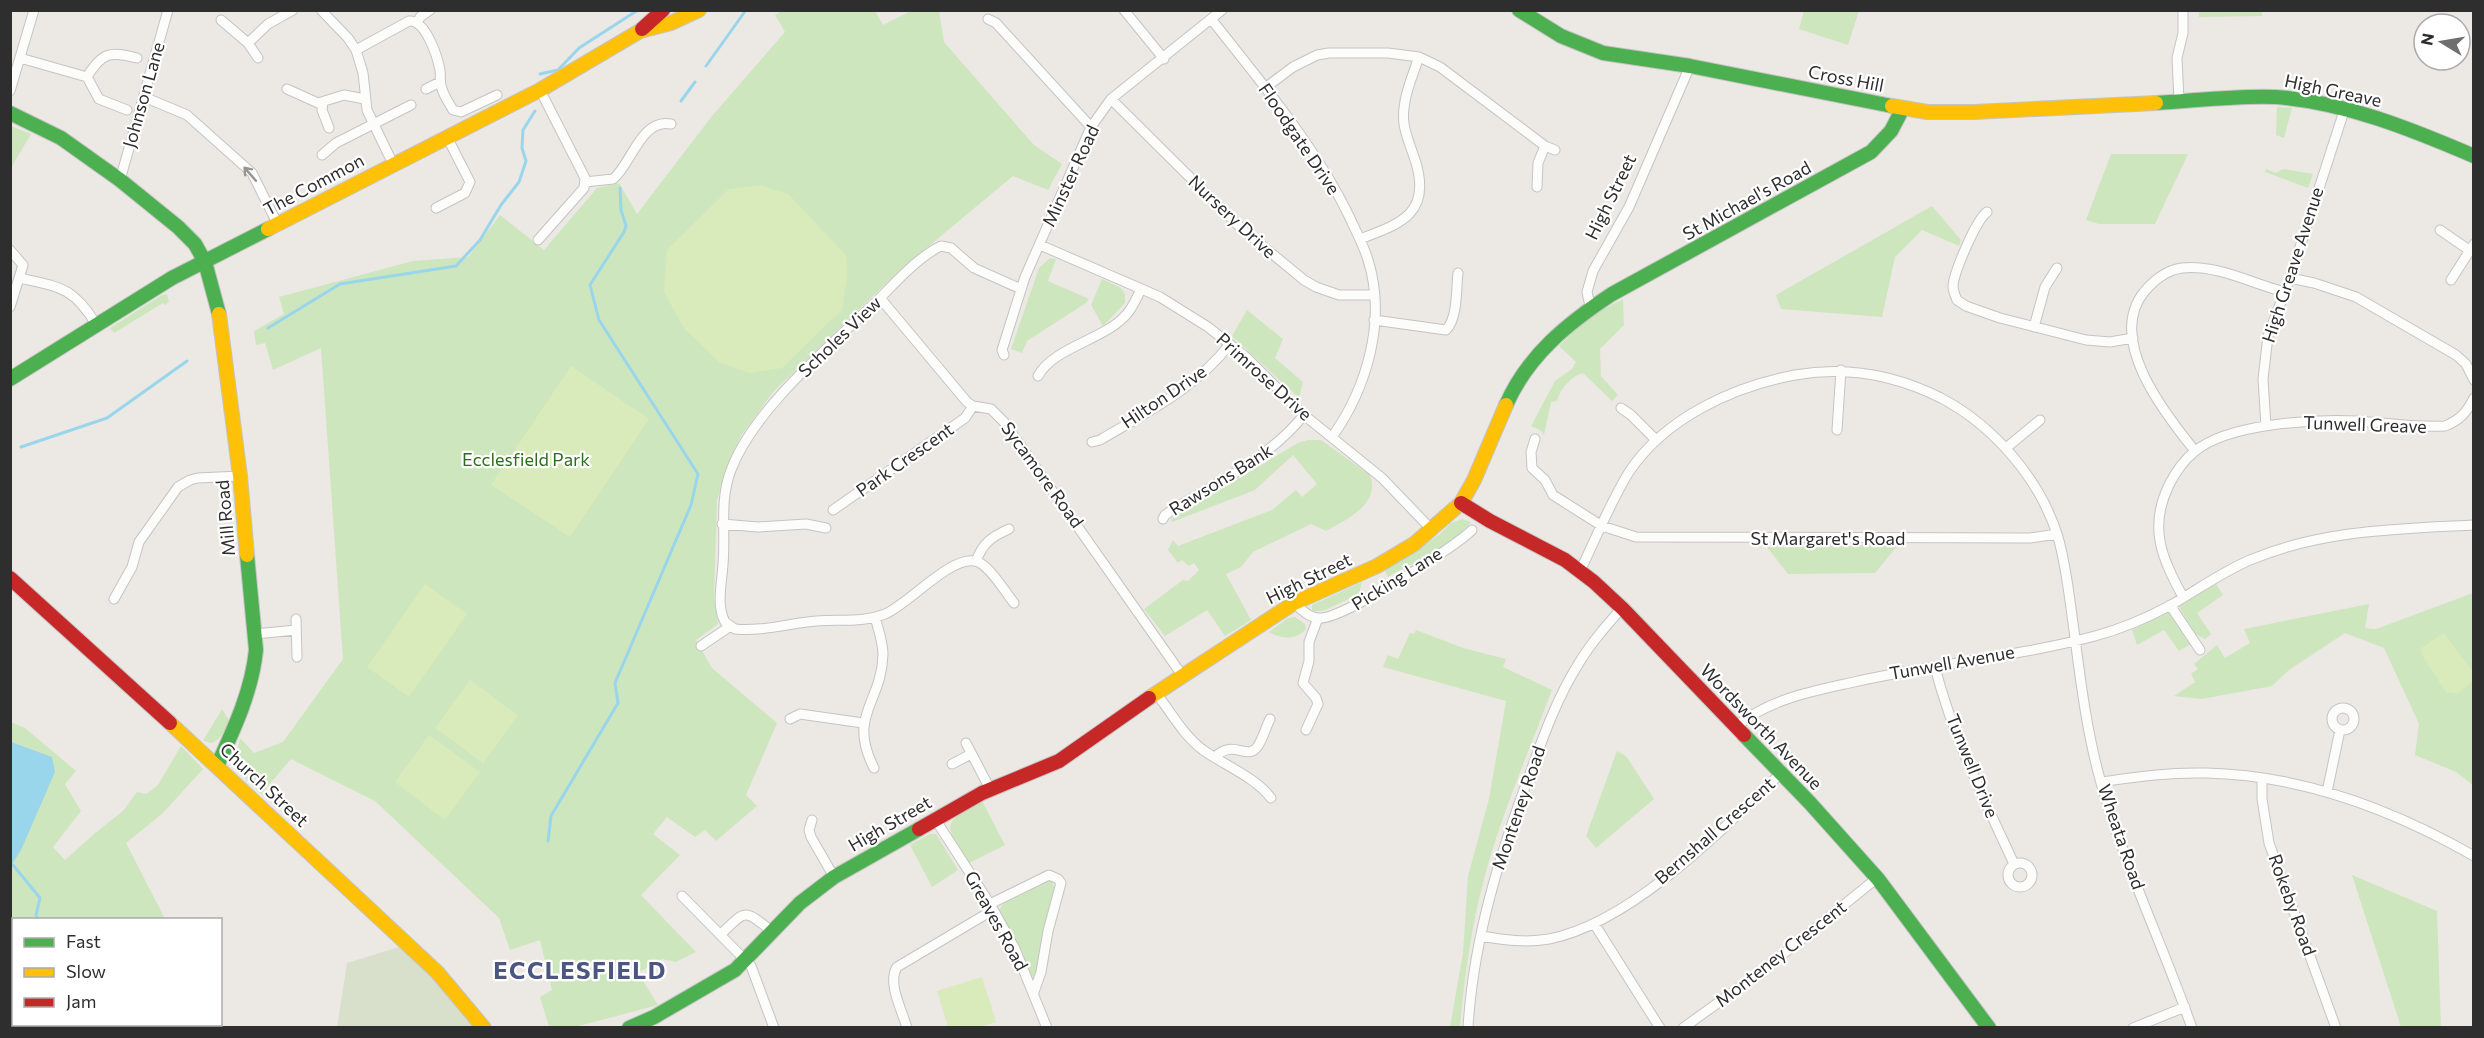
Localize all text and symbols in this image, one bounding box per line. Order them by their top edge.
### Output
north arrow [2412,12,2472,72]
text: N [2416,31,2437,47]
street label: Johnson Lane [117,39,169,150]
street label: Cross Hill [1806,60,1886,96]
street label: High Greave [2283,69,2384,111]
street label: Floodgate Drive [1254,79,1345,198]
street label: Minster Road [1037,121,1103,230]
street label: The Common [260,148,367,220]
street label: High Street [1580,150,1640,243]
street label: St Michael's Road [1679,156,1814,244]
one-way arrow [243,166,257,181]
street label: Nursery Drive [1184,170,1281,262]
street label: High Greave Avenue [2257,184,2328,345]
street label: Scholes View [793,291,885,381]
street label: Primrose Drive [1212,328,1317,425]
street label: Hilton Drive [1117,360,1210,433]
street label: Tunwell Greave [2303,411,2427,437]
street label: Park Crescent [851,417,957,501]
street label: Sycamore Road [997,417,1089,532]
street label: Rawsons Bank [1165,439,1276,520]
park label: Ecclesfield Park [462,448,590,470]
street label: Mill Road [211,479,239,557]
street label: St Margaret's Road [1751,527,1905,549]
street label: Picking Lane [1347,542,1446,615]
street label: High Street [1262,548,1355,608]
street label: Tunwell Avenue [1888,640,2016,684]
street label: Wordsworth Avenue [1696,659,1827,794]
street label: Tunwell Drive [1942,711,2004,821]
street label: Church Street [216,738,314,831]
street label: Monteney Road [1487,743,1550,872]
street label: Bernshall Crescent [1650,772,1779,888]
street label: Wheata Road [2094,781,2150,892]
street label: High Street [844,790,935,856]
street label: Rokeby Road [2264,851,2321,958]
street label: Greaves Road [960,867,1033,974]
street label: Monteney Crescent [1710,895,1850,1011]
legend [12,918,222,1026]
text: Fast [66,930,101,952]
district label: ECCLESFIELD [493,955,667,984]
text: Slow [66,960,106,982]
text: Jam [66,990,96,1012]

